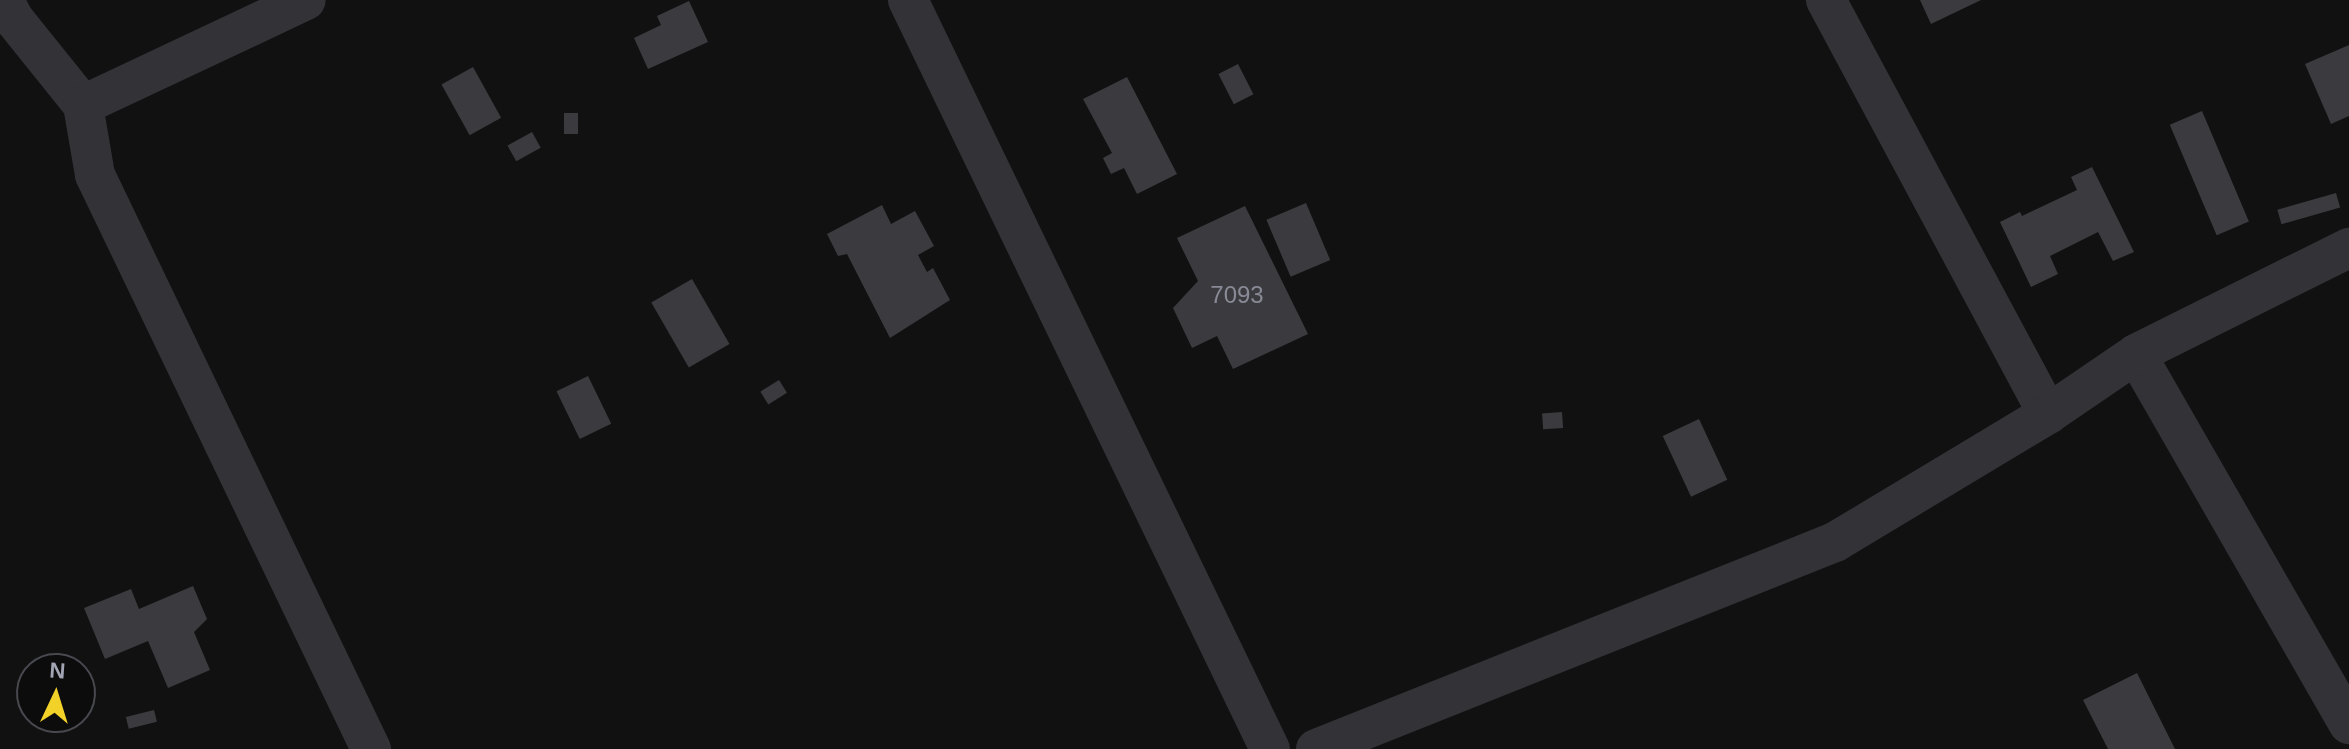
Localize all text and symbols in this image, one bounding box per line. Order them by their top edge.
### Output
house number: 7093 [1210,281,1264,309]
north arrow [16,653,96,733]
text: N [49,658,66,684]

